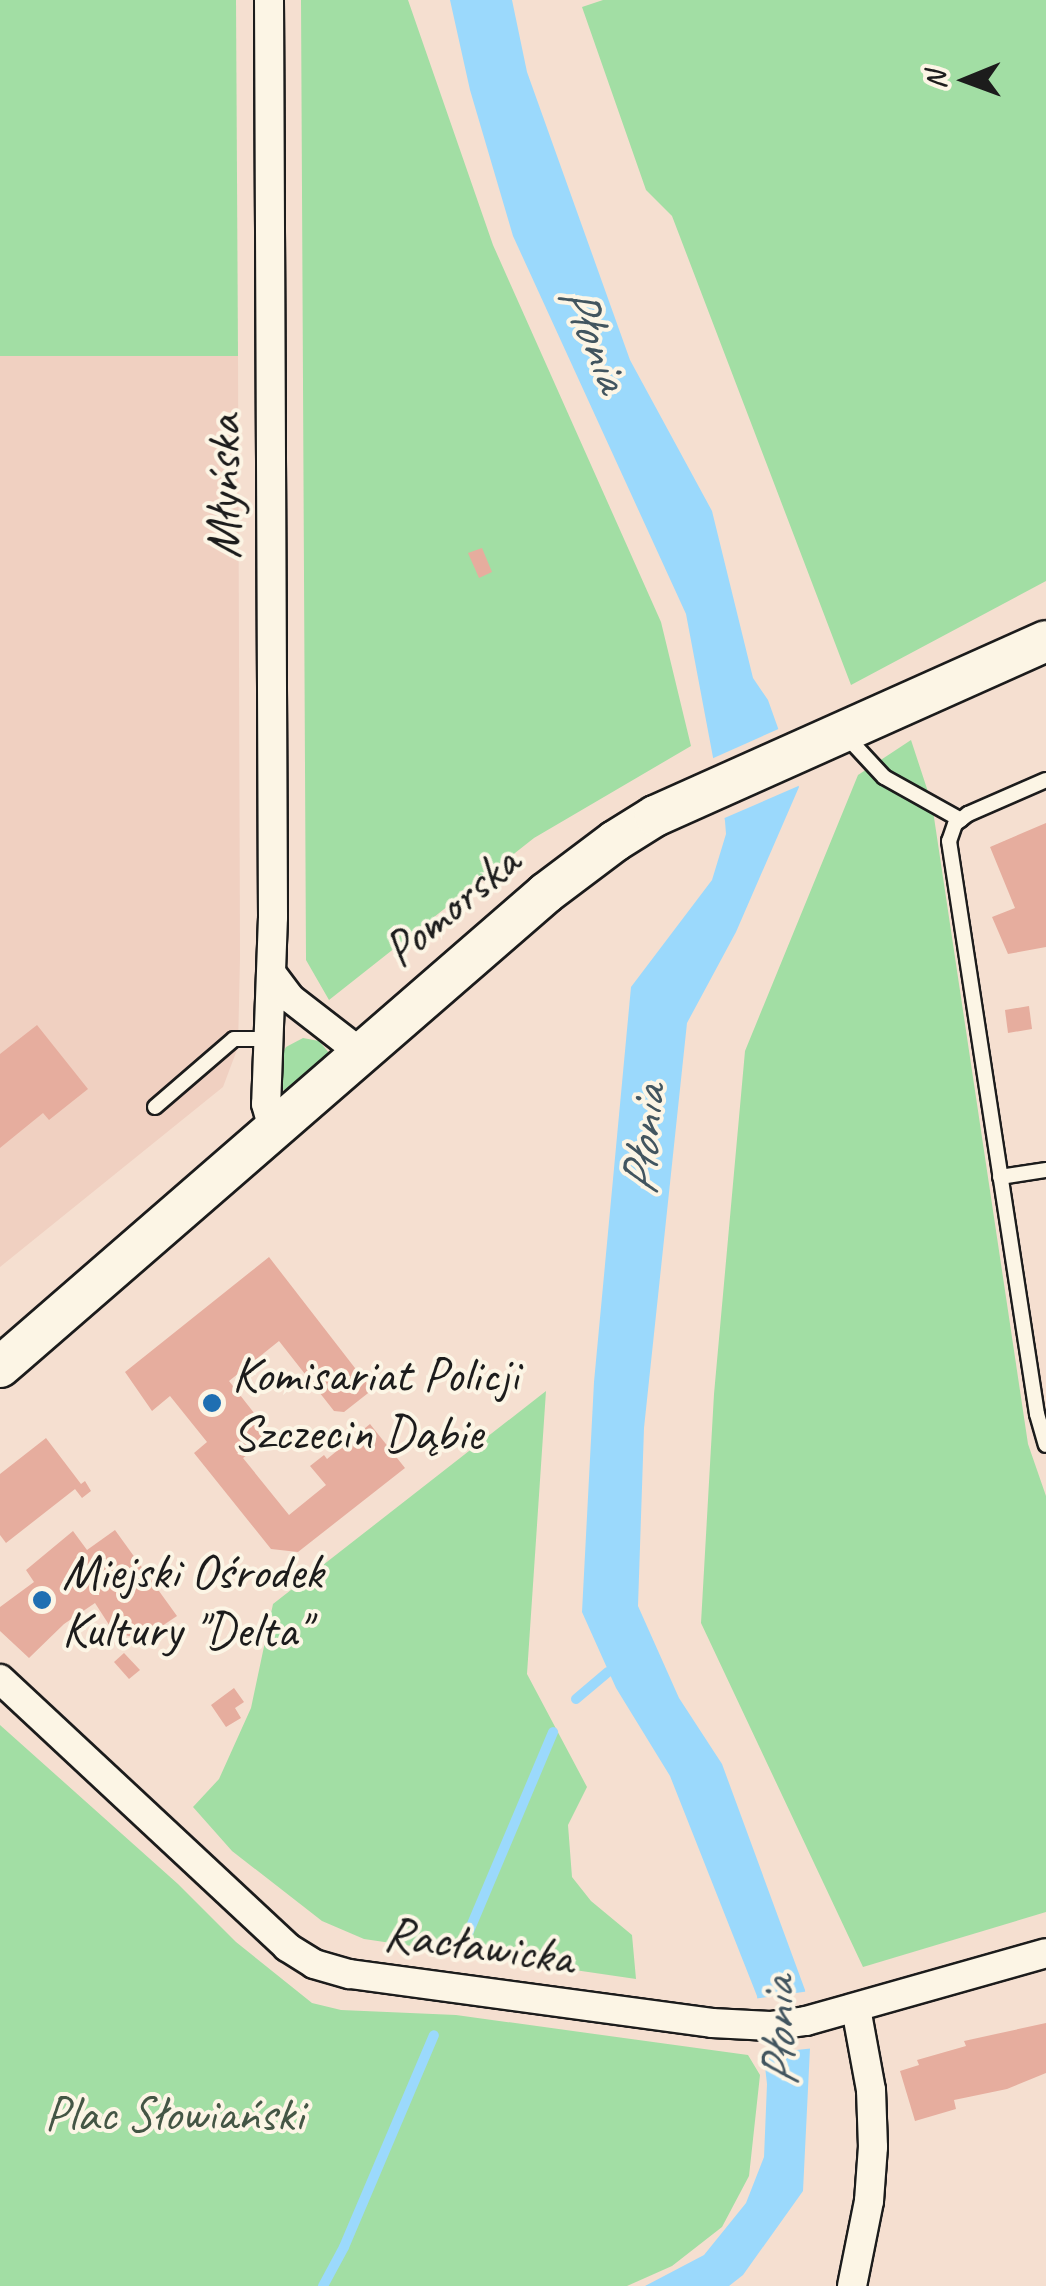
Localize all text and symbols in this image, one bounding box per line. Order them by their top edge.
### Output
north arrow [916,30,1016,130]
text: N [918,72,953,90]
water label: Płonia [544,275,644,399]
street label: Młyńska [193,415,253,559]
street label: Pomorska [371,832,531,980]
water label: Płonia [608,1084,680,1198]
place label: Komisariat Policji Szczecin Dąbie [232,1344,517,1462]
marker: Komisariat Policji Szczecin Dąbie [201,1392,223,1414]
place label: Miejski Ośrodek Kultury "Delta" [62,1541,323,1658]
marker: Miejski Ośrodek Kultury "Delta" [31,1589,53,1611]
street label: Racławicka [381,1902,577,1988]
water label: Płonia [746,1978,812,2088]
park label: Plac Słowiański [44,2084,304,2144]

